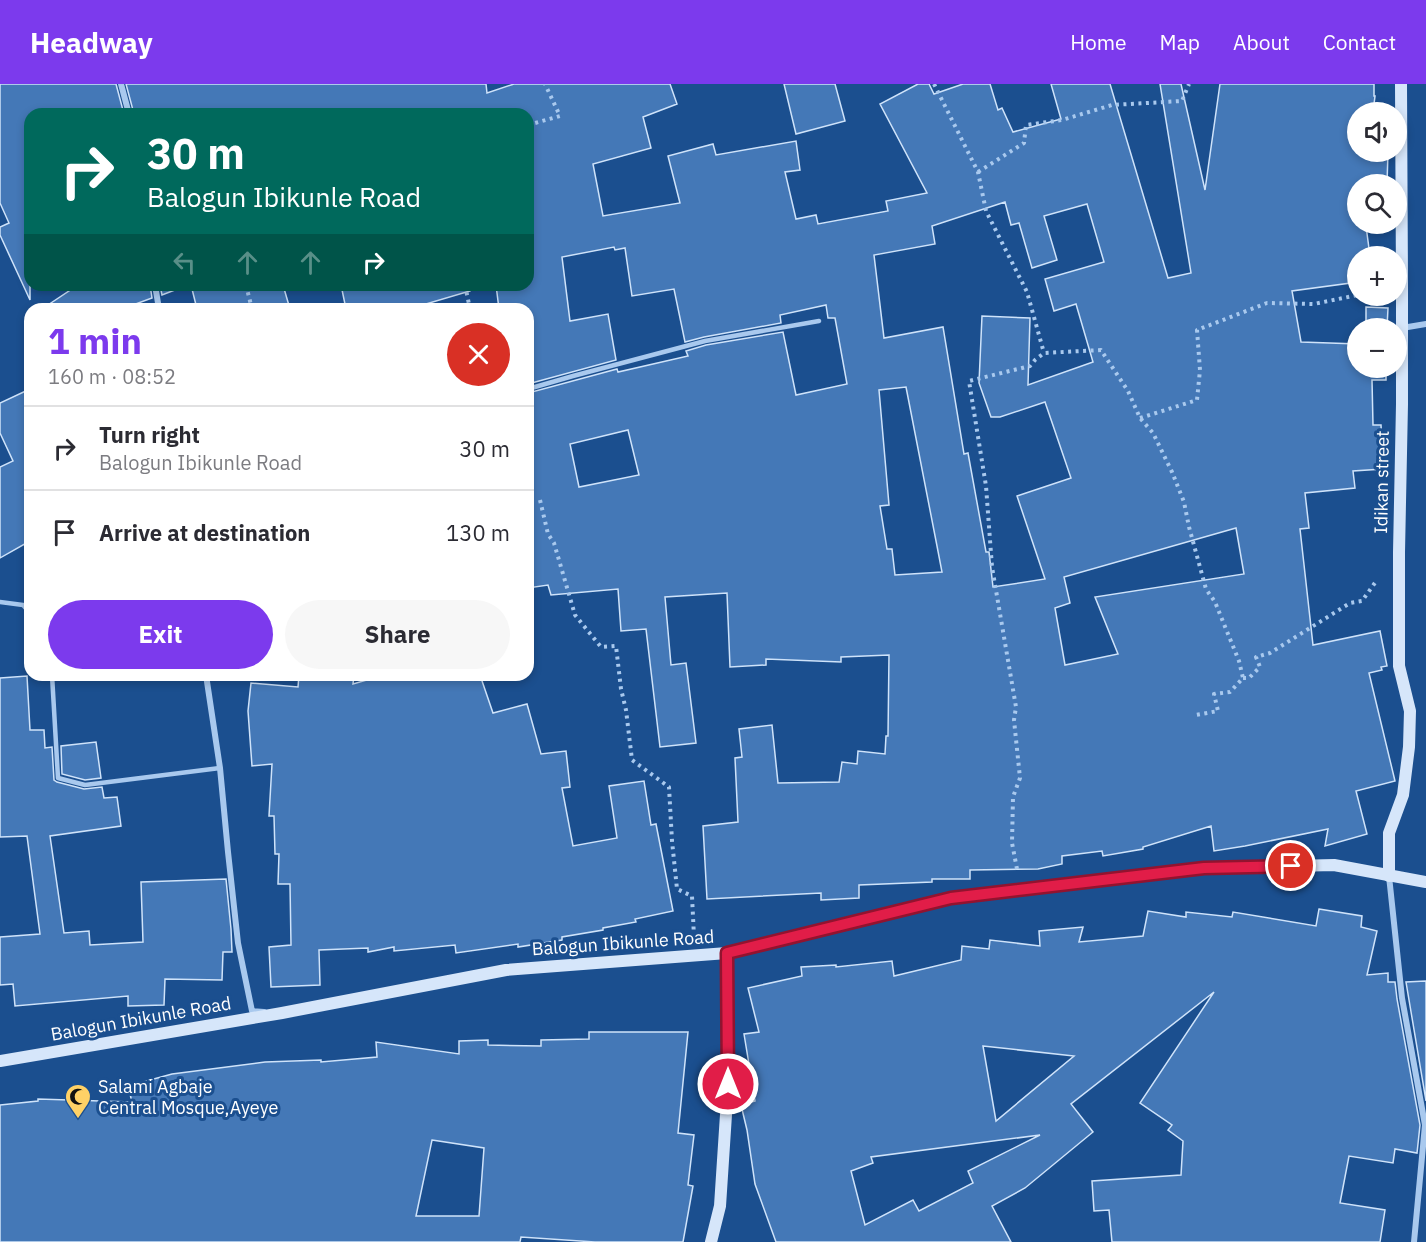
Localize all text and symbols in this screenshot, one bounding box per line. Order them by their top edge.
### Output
text: Headway [30,24,153,61]
text: Home [1070,28,1127,56]
text: Map [1160,28,1200,56]
text: About [1233,28,1290,56]
text: Contact [1323,28,1396,56]
map controls [1347,102,1407,378]
button: sound [1347,102,1407,162]
text: 30 m [147,126,245,181]
icon: right [48,132,126,210]
button: search [1347,174,1407,234]
text: Balogun Ibikunle Road [147,179,421,214]
icon: left [168,246,201,279]
icon: ahead [231,246,264,279]
icon: ahead [294,246,327,279]
icon: right [357,246,390,279]
button: + [1347,246,1407,306]
text: 1 min [48,317,142,364]
button: − [1347,318,1407,378]
button: close [447,323,510,386]
text: 160 m · 08:52 [48,363,176,390]
text: Turn right [99,420,200,449]
street label: Idikan street [1369,430,1394,534]
icon: right [48,432,81,465]
text: 30 m [459,434,510,463]
text: Balogun Ibikunle Road [99,449,302,476]
icon: arrive [48,516,81,549]
text: Arrive at destination [99,518,310,547]
text: 130 m [446,518,510,547]
button: Exit [48,600,273,669]
button: Share [285,600,510,669]
pin [1265,840,1316,891]
icon: arrive [1274,849,1307,882]
street label: Balogun Ibikunle Road [531,925,715,960]
street label: Balogun Ibikunle Road [49,991,233,1046]
position arrow [696,1052,760,1116]
place label: Salami Agbaje Central Mosque,Ayeye [98,1075,279,1119]
mosque icon: Salami Agbaje Central Mosque,Ayeye [63,1082,93,1120]

